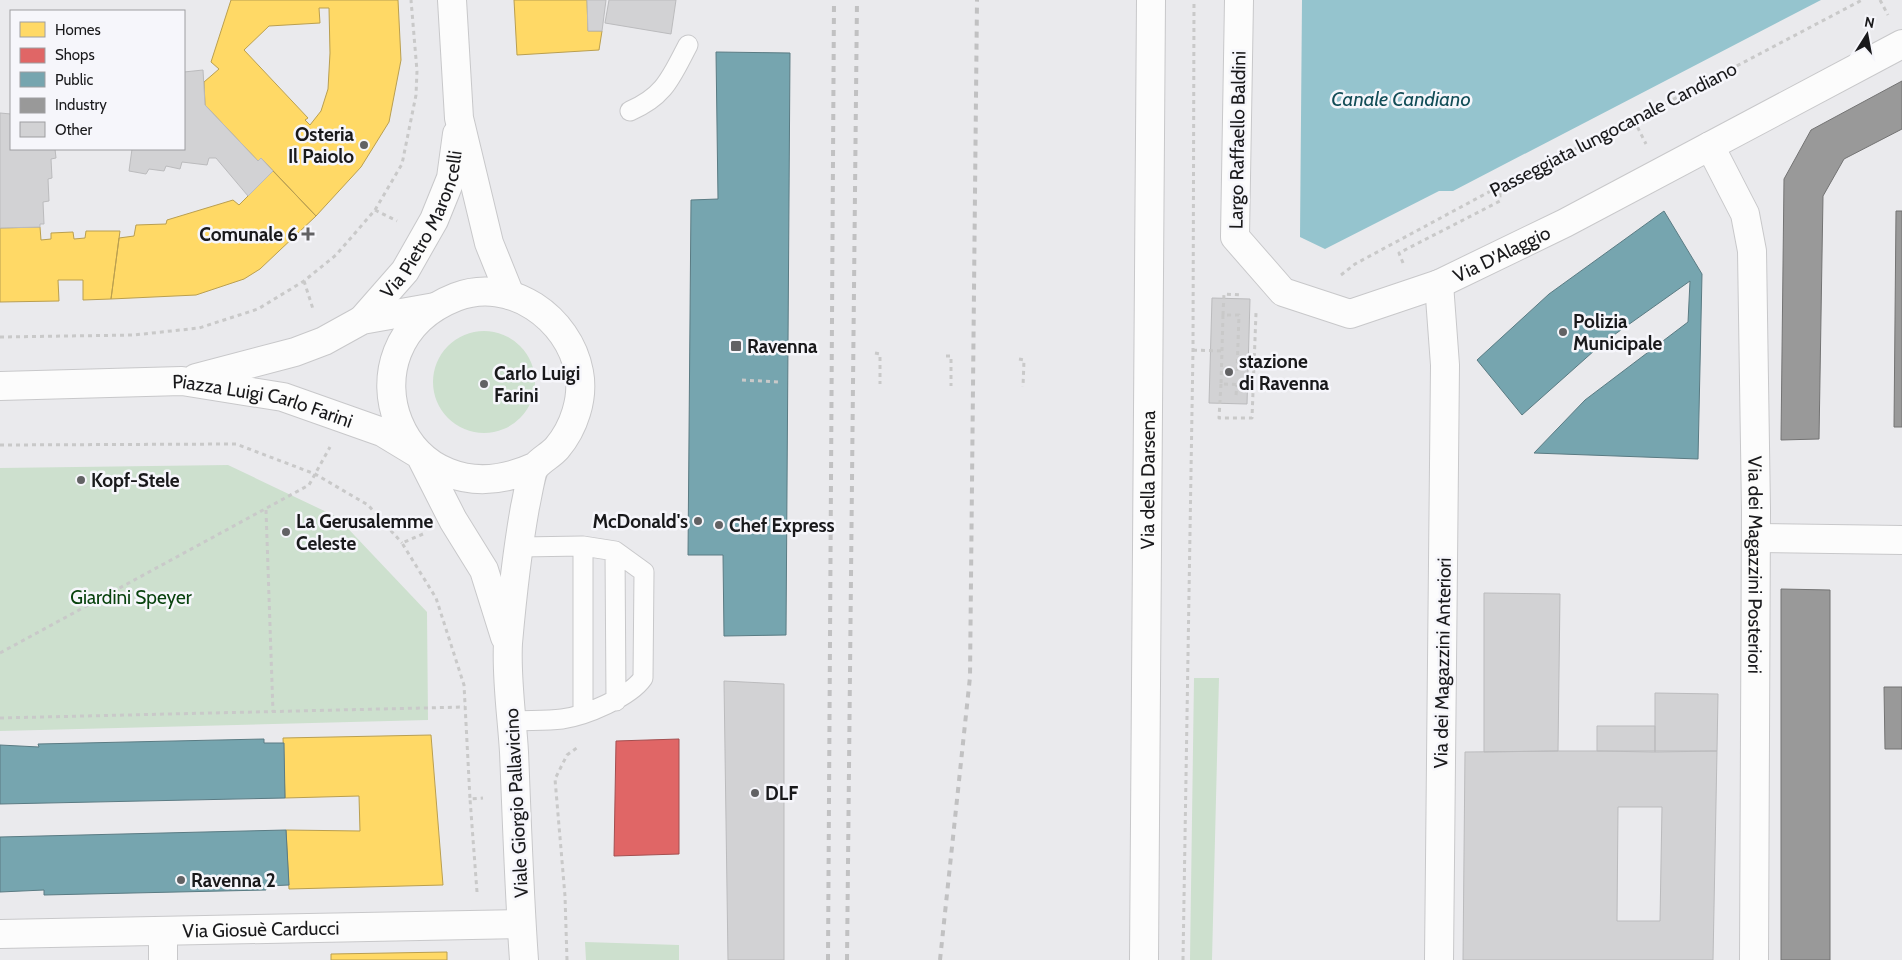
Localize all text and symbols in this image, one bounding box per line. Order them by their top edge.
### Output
legend [10,10,185,150]
north arrow [1842,10,1892,60]
text: N [1863,12,1876,32]
text: Homes [55,21,101,39]
text: Shops [55,46,95,64]
street label: Largo Raffaello Baldini [1224,51,1251,229]
street label: Passeggiata lungocanale Candiano [1486,57,1741,202]
text: Public [55,71,93,89]
water label: Canale Candiano [1331,87,1471,111]
text: Industry [55,96,107,114]
text: Other [55,121,92,139]
place label: Osteria Il Paiolo [288,123,355,168]
marker: Osteria Il Paiolo [358,139,370,151]
street label: Via Pietro Maroncelli [376,149,467,303]
street label: Via D'Alaggio [1449,221,1554,287]
place label: Comunale 6 [199,223,298,246]
marker: Comunale 6 [302,228,314,240]
place label: Polizia Municipale [1573,310,1663,355]
marker: Polizia Municipale [1557,326,1569,338]
place label: Ravenna [747,335,818,358]
marker: Ravenna [729,339,743,353]
place label: stazione di Ravenna [1239,350,1330,395]
place label: Carlo Luigi Farini [494,362,580,407]
marker: stazione di Ravenna [1223,366,1235,378]
street label: Piazza Luigi Carlo Farini [172,370,356,433]
marker: Carlo Luigi Farini [478,378,490,390]
street label: Via della Darsena [1136,411,1160,549]
street label: Via dei Magazzini Posteriori [1743,456,1767,674]
place label: Kopf-Stele [91,469,180,492]
marker: Kopf-Stele [75,474,87,486]
place label: La Gerusalemme Celeste [296,510,434,555]
place label: McDonald's [593,510,688,533]
place label: Chef Express [729,514,835,537]
marker: McDonald's [692,515,704,527]
marker: Chef Express [713,519,725,531]
marker: La Gerusalemme Celeste [280,526,292,538]
street label: Via dei Magazzini Anteriori [1429,557,1456,769]
park label: Giardini Speyer [70,586,192,609]
street label: Viale Giorgio Pallavicino [500,707,533,899]
place label: DLF [765,782,798,805]
marker: DLF [749,787,761,799]
place label: Ravenna 2 [191,869,276,892]
marker: Ravenna 2 [175,874,187,886]
street label: Via Giosuè Carducci [182,916,340,942]

